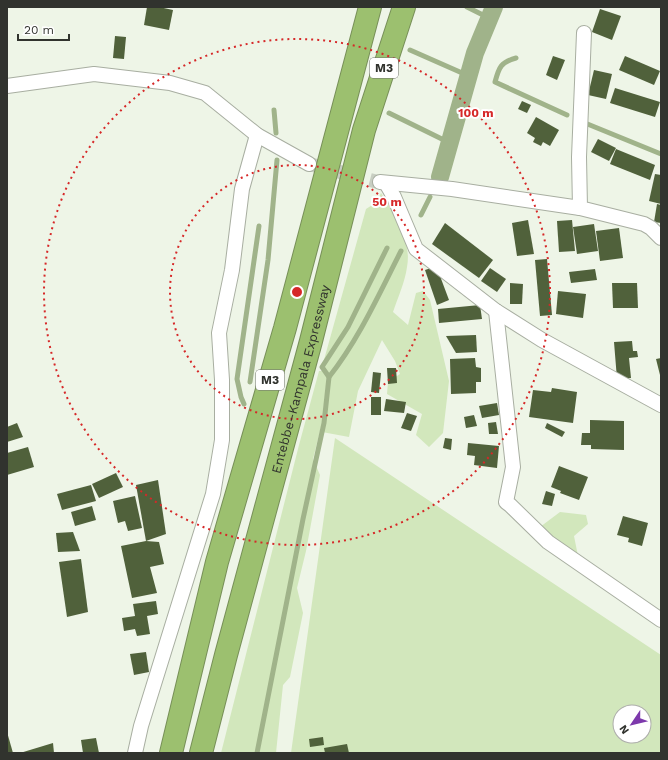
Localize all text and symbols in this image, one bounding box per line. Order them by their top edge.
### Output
scale bar [18,16,69,42]
text: 20 m [24,23,54,37]
road number: M3 [370,58,398,78]
text: 100 m [458,106,494,120]
text: 50 m [372,195,402,209]
street label: Entebbe–Kampala Expressway [269,283,333,475]
centre of rings [290,285,304,299]
road number: M3 [256,370,284,390]
north arrow [612,704,652,744]
text: N [617,722,632,737]

